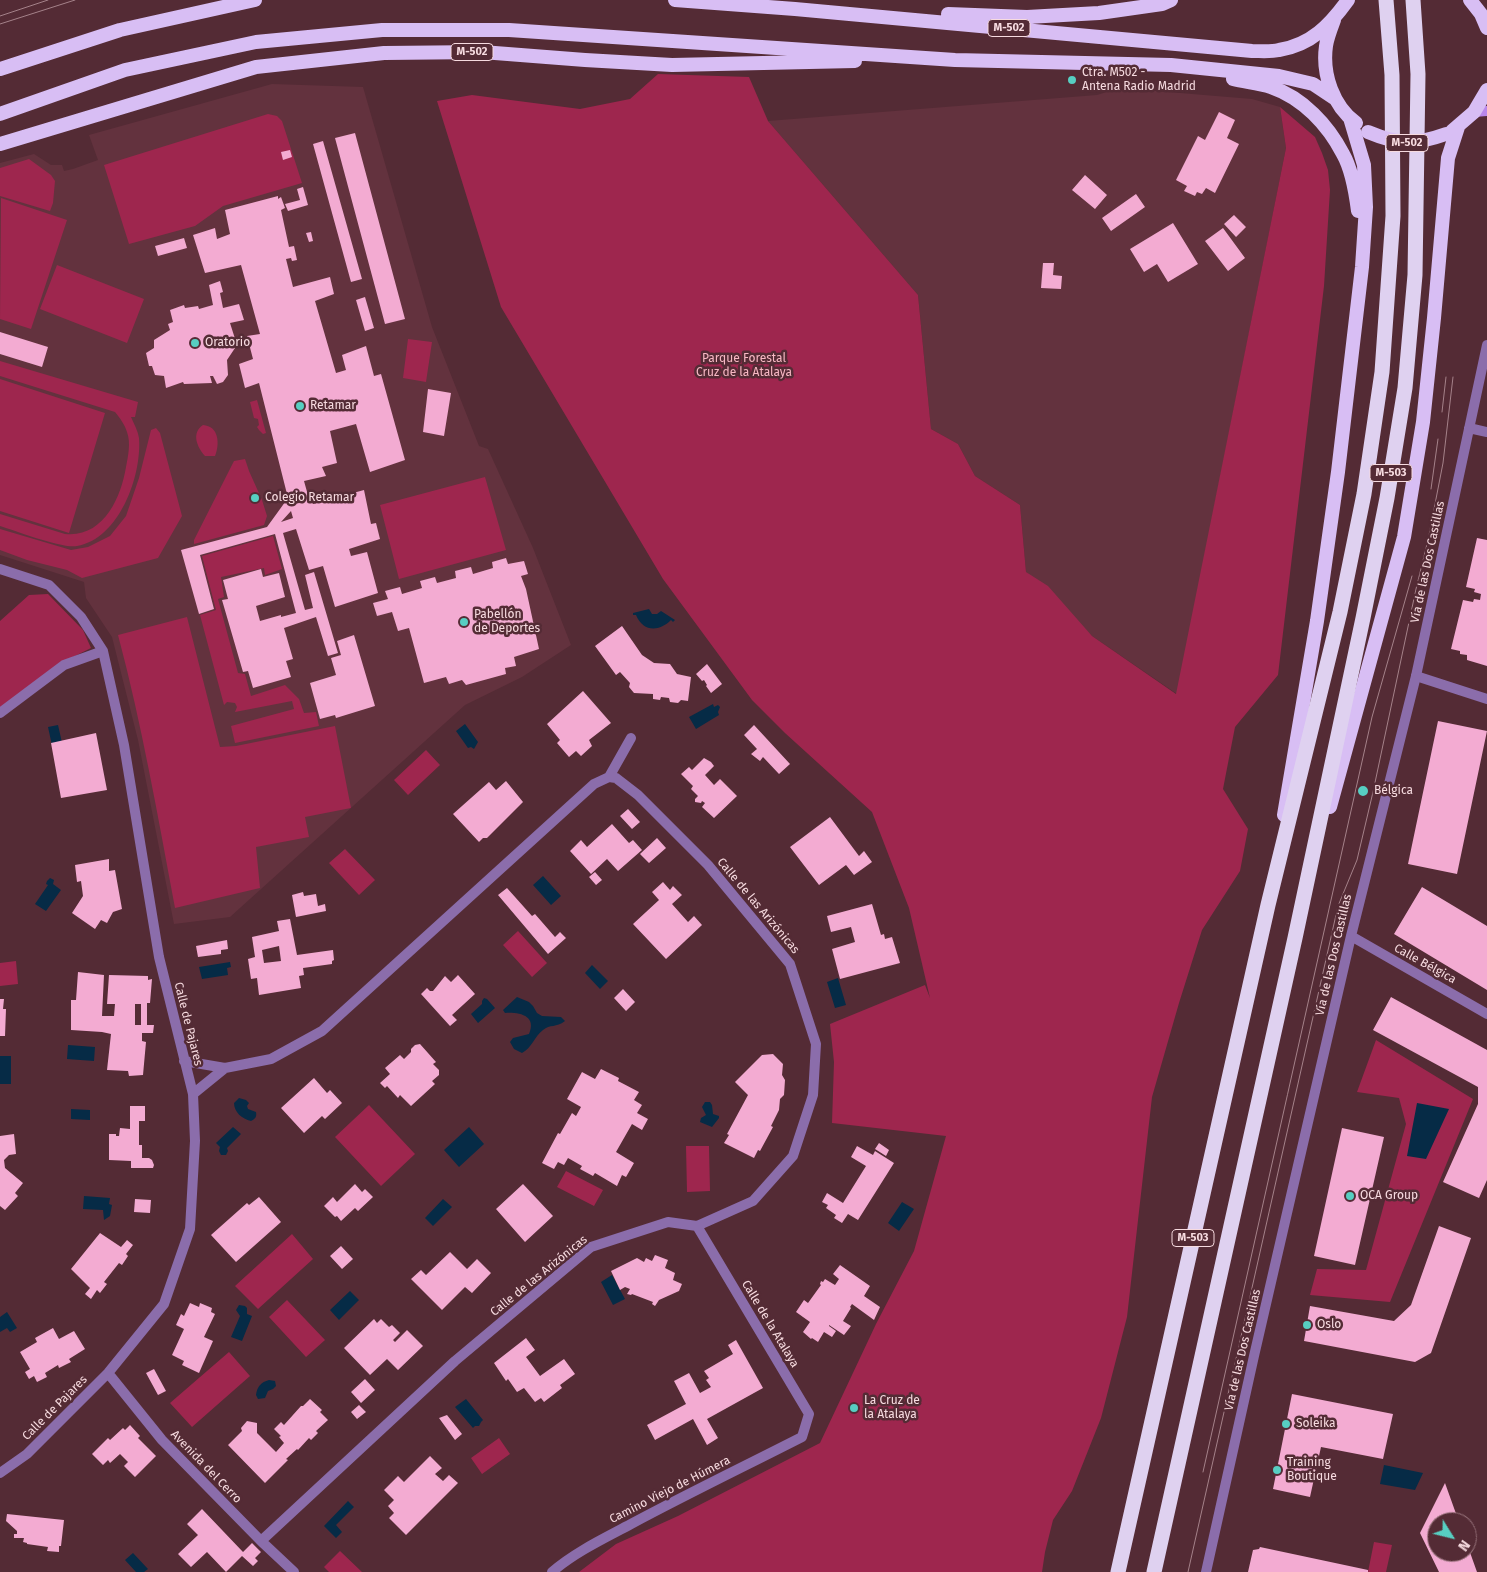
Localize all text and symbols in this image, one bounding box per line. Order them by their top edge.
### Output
road number: M-502 [988,19,1030,36]
road number: M-502 [451,44,493,61]
place label: Ctra. M502 - Antena Radio Madrid [1082,66,1196,94]
marker: Ctra. M502 - Antena Radio Madrid [1066,74,1078,86]
road number: M-502 [1386,134,1428,152]
place label: Oratorio [205,336,250,350]
marker: Oratorio [189,337,201,349]
park label: Parque Forestal Cruz de la Atalaya [696,352,792,380]
place label: Retamar [310,399,356,413]
marker: Retamar [294,400,306,412]
road number: M-503 [1370,464,1412,482]
place label: Colegio Retamar [265,491,354,505]
marker: Colegio Retamar [249,492,261,504]
street label: Vía de las Dos Castillas [1408,500,1448,624]
place label: Pabellón de Deportes [474,608,540,636]
marker: Pabellón de Deportes [458,616,470,628]
marker: Bélgica [1356,784,1370,798]
place label: Bélgica [1374,784,1413,798]
street label: Calle de las Arizónicas [714,855,802,957]
street label: Vía de las Dos Castillas [1313,893,1355,1017]
street label: Calle Bélgica [1391,941,1459,987]
street label: Calle de Pajares [171,981,205,1067]
place label: OCA Group [1360,1189,1418,1203]
marker: OCA Group [1344,1190,1356,1202]
road number: M-503 [1172,1230,1214,1246]
street label: Calle de las Arizónicas [488,1233,590,1319]
street label: Calle de la Atalaya [738,1278,802,1370]
street label: Vía de las Dos Castillas [1222,1288,1264,1412]
place label: Oslo [1317,1318,1341,1332]
marker: Oslo [1301,1319,1313,1331]
street label: Calle de Pajares [20,1373,90,1443]
place label: La Cruz de la Atalaya [864,1394,920,1422]
marker: La Cruz de la Atalaya [848,1402,860,1414]
place label: Soleika [1296,1417,1335,1431]
marker: Soleika [1280,1418,1292,1430]
street label: Avenida del Cerro [168,1428,244,1506]
street label: Camino Viejo de Húmera [607,1453,733,1527]
place label: Training Boutique [1287,1456,1337,1484]
marker: Training Boutique [1271,1464,1283,1476]
north arrow [1427,1512,1477,1562]
text: N [1454,1537,1473,1554]

